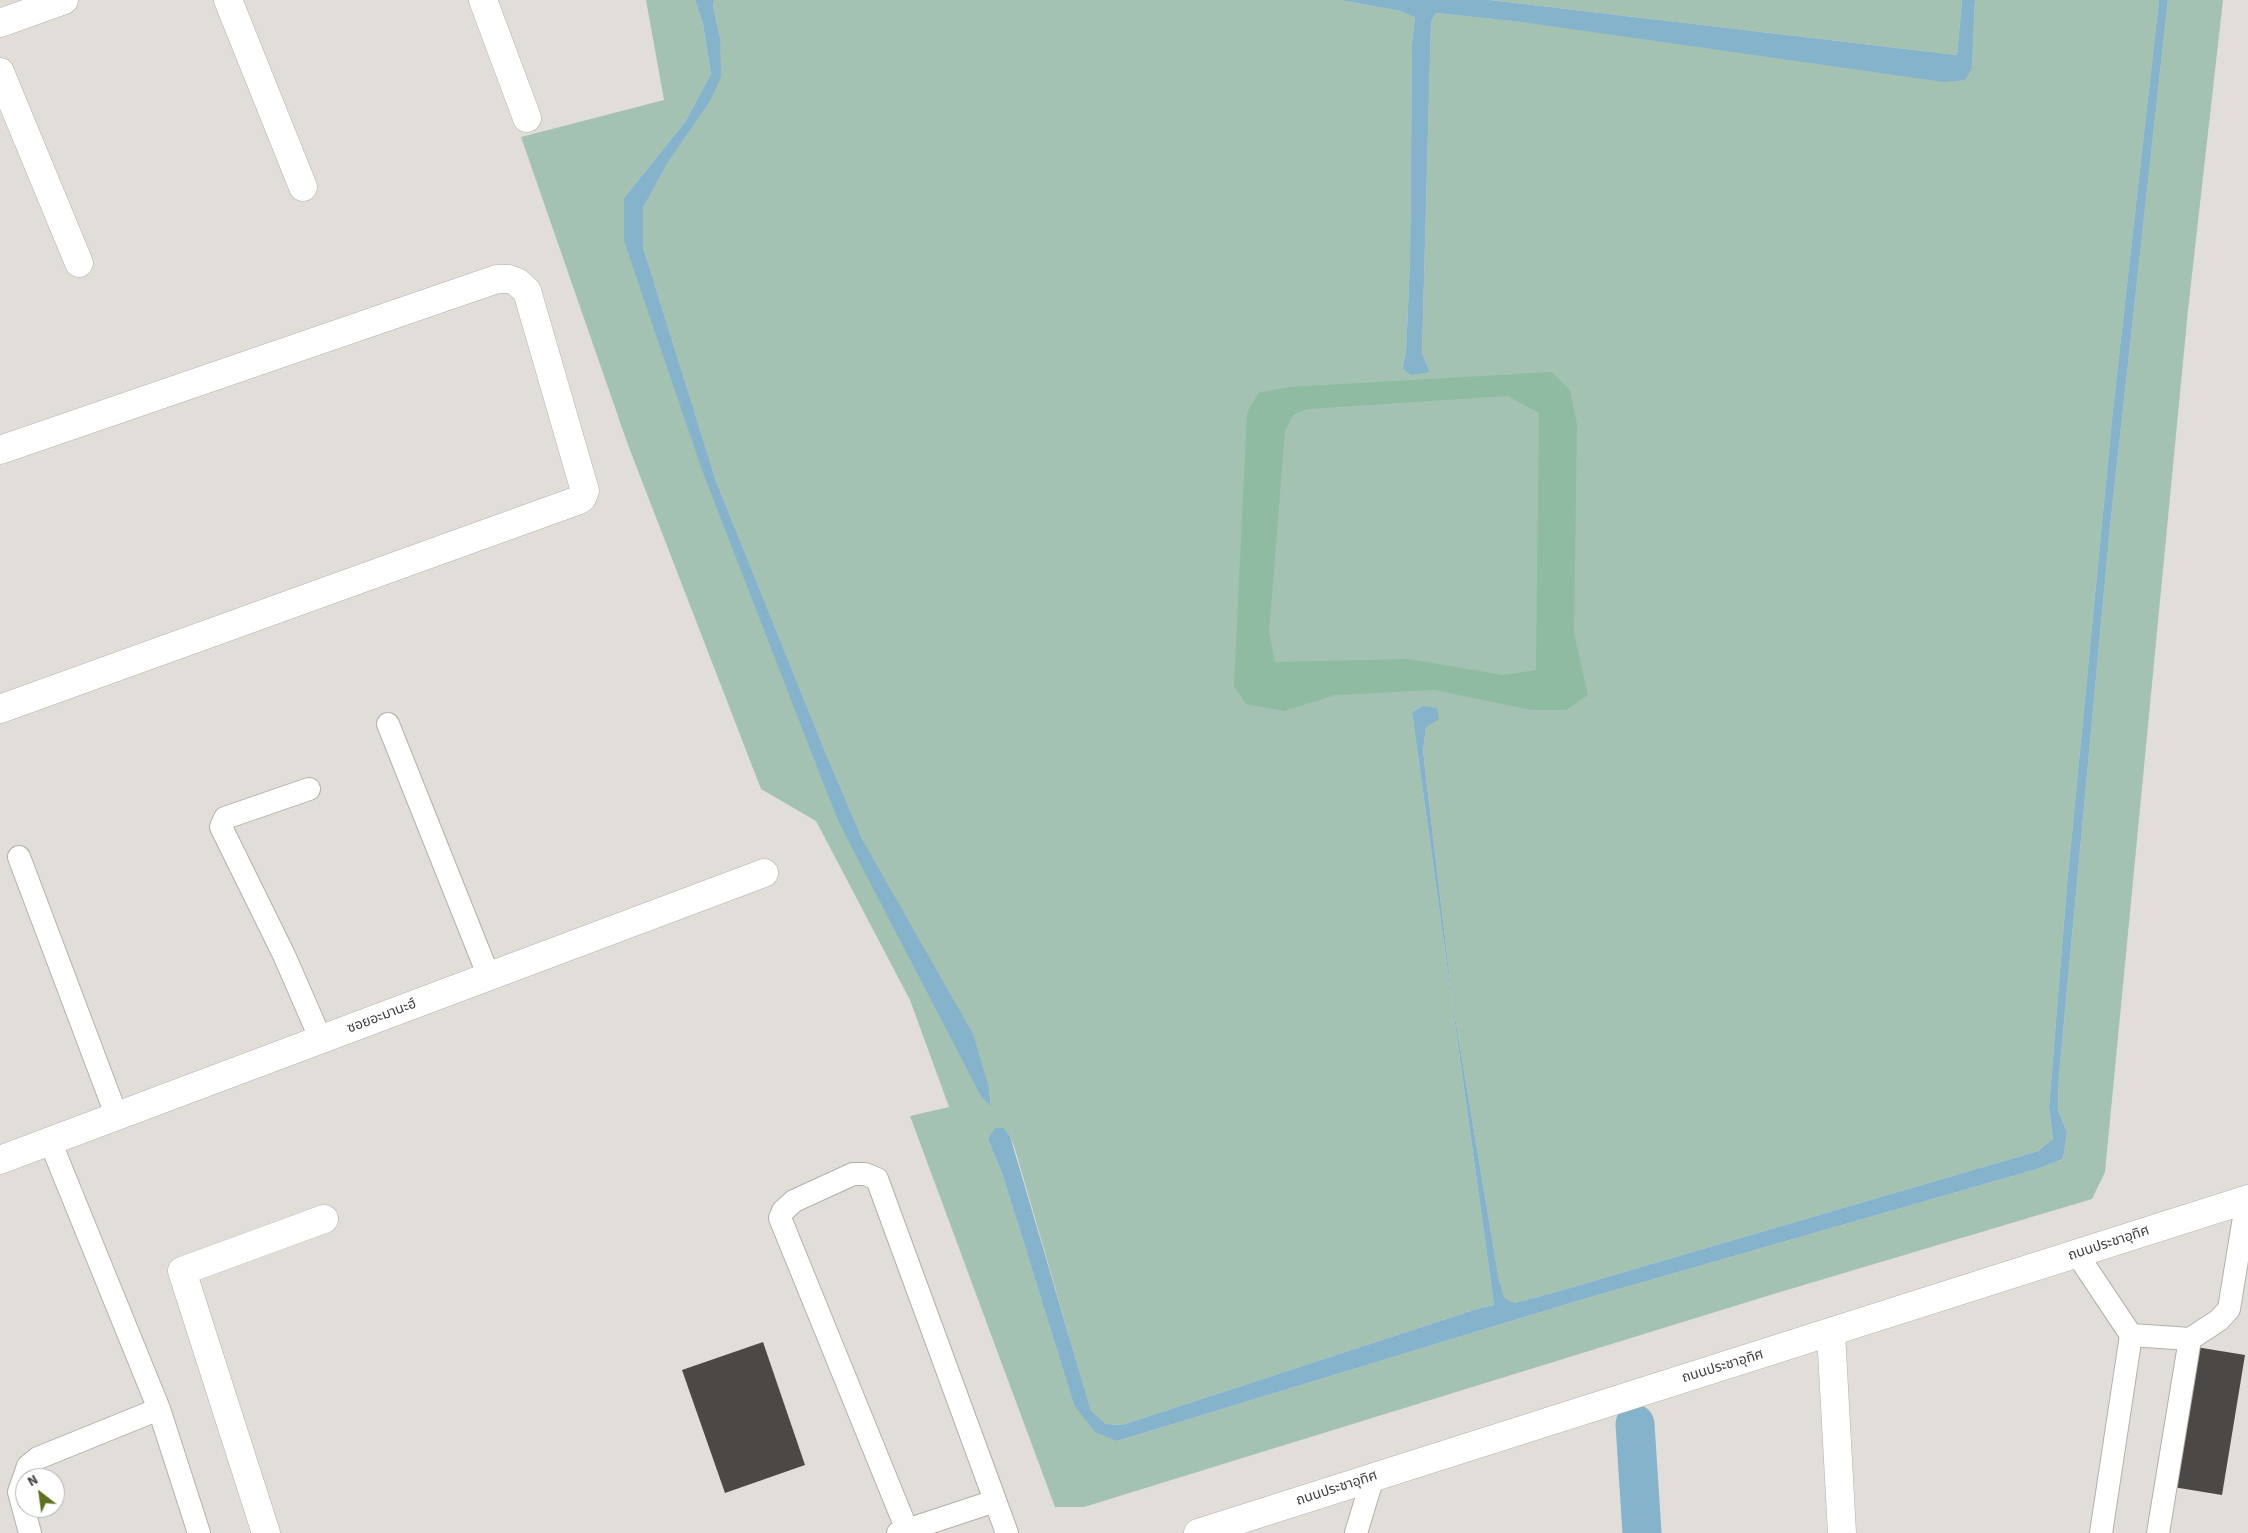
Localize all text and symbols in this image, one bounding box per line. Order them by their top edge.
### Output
street label: ซอยอะมานะฮ์ [345,996,419,1038]
street label: ถนนประชาอุทิศ [2066,1223,2152,1265]
street label: ถนนประชาอุทิศ [1680,1347,1766,1387]
north arrow [15,1468,65,1518]
street label: ถนนประชาอุทิศ [1294,1468,1380,1510]
text: N [24,1470,42,1492]

